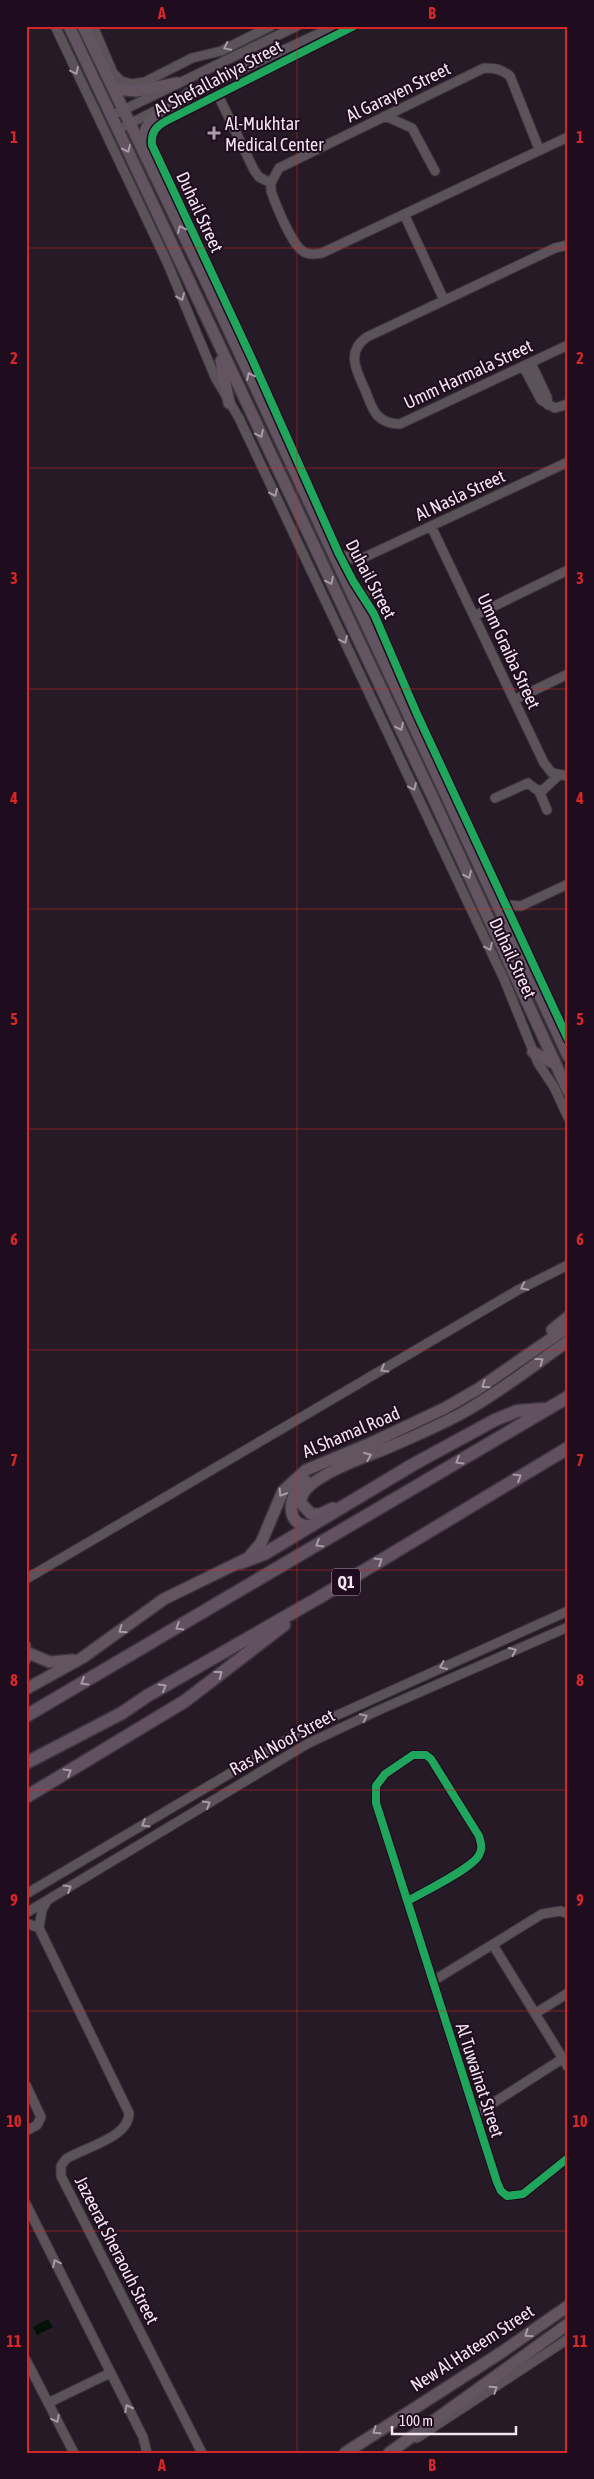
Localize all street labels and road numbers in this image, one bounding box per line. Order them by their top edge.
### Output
street label: Al Shefallahiya Street [150,35,286,121]
street label: Al Garayen Street [342,58,454,126]
street label: Duhail Street [172,168,228,256]
street label: Umm Harmala Street [400,335,536,413]
street label: Al Nasla Street [412,465,508,525]
street label: Duhail Street [341,536,401,622]
street label: Umm Graiba Street [473,590,545,712]
street label: Duhail Street [485,914,541,1002]
street label: Al Shamal Road [299,1402,403,1462]
road number: Q1 [332,1568,360,1595]
street label: Ras Al Noof Street [226,1705,338,1779]
street label: Al Tuwainat Street [452,2020,508,2140]
street label: Jazeerat Sheraouh Street [71,2172,163,2328]
street label: New Al Hateem Street [406,2300,538,2396]

